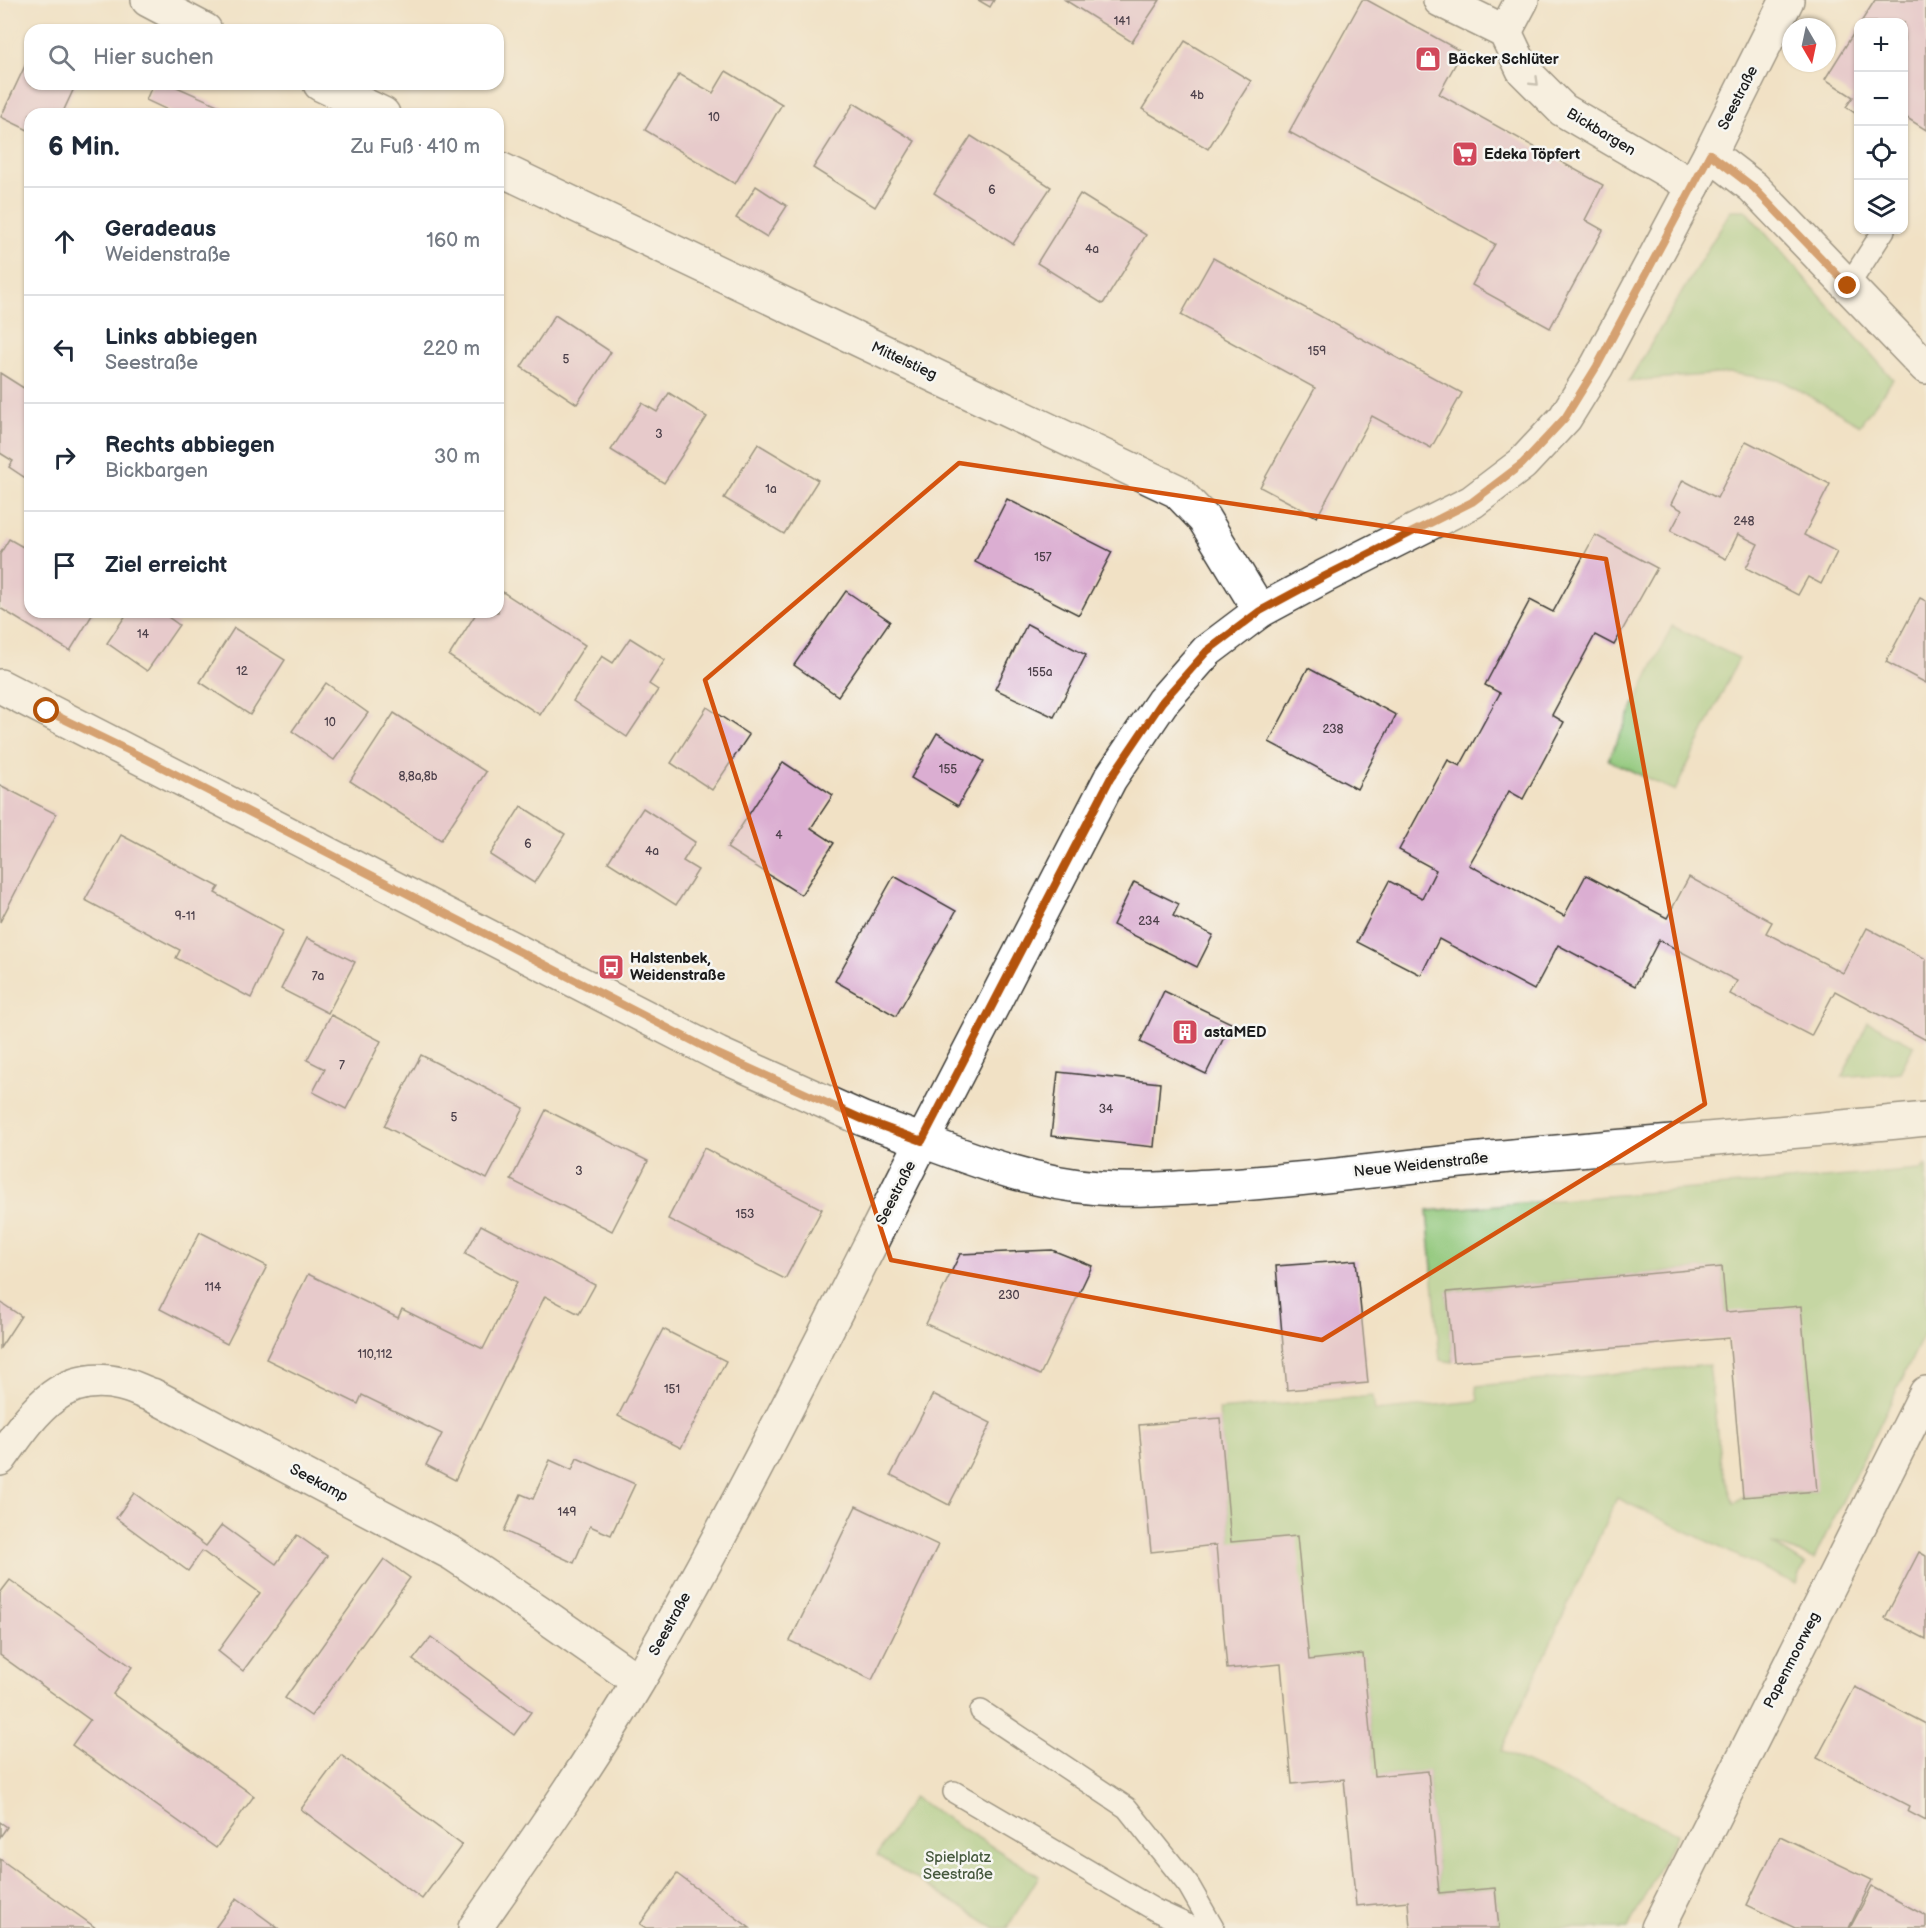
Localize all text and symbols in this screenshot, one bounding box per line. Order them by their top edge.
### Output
house number: 141 [1114,14,1130,29]
north arrow [1782,18,1836,72]
map controls [1854,18,1908,234]
button: + [1854,18,1908,72]
search box [24,24,504,90]
icon: search [45,41,78,74]
text: Hier suchen [93,44,214,71]
shop icon: Bäcker Schlüter [1413,44,1443,74]
place label: Bäcker Schlüter [1448,50,1560,69]
street label: Seestraße [1714,63,1762,133]
button: − [1854,72,1908,126]
one-way arrow [1527,74,1538,85]
house number: 4b [1190,88,1204,103]
street label: Bickbargen [1563,104,1639,160]
house number: 10 [708,110,720,125]
button: locate [1854,126,1908,180]
text: 6 Min. [48,132,120,163]
text: Zu Fuß · 410 m [351,135,480,159]
supermarket icon: Edeka Töpfert [1450,139,1480,169]
place label: Edeka Töpfert [1484,145,1580,164]
button: layers [1854,180,1908,234]
house number: 6 [988,183,996,198]
text: Geradeaus [105,216,216,243]
icon: ahead [48,225,81,258]
text: 160 m [426,229,480,253]
house number: 4a [1085,242,1099,257]
text: Weidenstraße [105,243,230,267]
route end [1834,272,1860,298]
text: Links abbiegen [105,324,258,351]
icon: left [48,333,81,366]
text: 220 m [423,337,480,361]
street label: Mittelstieg [868,337,940,385]
house number: 159 [1308,344,1326,359]
text: Seestraße [105,351,198,375]
house number: 5 [563,352,570,367]
house number: 3 [655,427,663,442]
text: Rechts abbiegen [105,432,275,459]
icon: right [48,441,81,474]
text: 30 m [434,445,480,469]
text: Bickbargen [105,459,208,483]
house number: 1a [765,482,777,497]
house number: 248 [1733,514,1755,529]
icon: arrive [48,549,81,582]
house number: 157 [1034,550,1052,565]
text: Ziel erreicht [105,552,227,579]
house number: 14 [137,627,150,642]
house number: 12 [236,664,248,679]
house number: 155a [1027,665,1053,680]
route start [33,697,59,723]
house number: 10 [324,715,336,730]
house number: 238 [1322,722,1344,737]
house number: 155 [939,762,957,777]
house number: 8,8a,8b [399,769,438,784]
house number: 4 [775,828,783,843]
house number: 6 [524,837,532,852]
house number: 4a [645,844,659,859]
house number: 9-11 [175,909,195,924]
house number: 234 [1138,914,1160,929]
place label: Halstenbek, Weidenstraße [630,949,726,985]
bus stop icon: Halstenbek, Weidenstraße [596,952,626,982]
house number: 7a [312,969,325,984]
building icon: astaMED [1170,1017,1200,1047]
place label: astaMED [1204,1023,1267,1042]
house number: 7 [339,1058,345,1073]
house number: 34 [1099,1102,1114,1117]
house number: 5 [451,1110,458,1125]
street label: Neue Weidenstraße [1353,1148,1489,1182]
street label: Seestraße [872,1158,920,1228]
house number: 3 [575,1164,583,1179]
house number: 153 [736,1207,754,1222]
house number: 114 [205,1280,222,1295]
house number: 230 [998,1288,1020,1303]
house number: 110,112 [358,1347,392,1362]
house number: 151 [664,1382,680,1397]
street label: Seekamp [286,1460,352,1506]
house number: 149 [558,1505,577,1520]
street label: Seestraße [645,1589,695,1659]
street label: Papenmoorweg [1760,1609,1824,1711]
park label: Spielplatz Seestraße [923,1848,993,1884]

